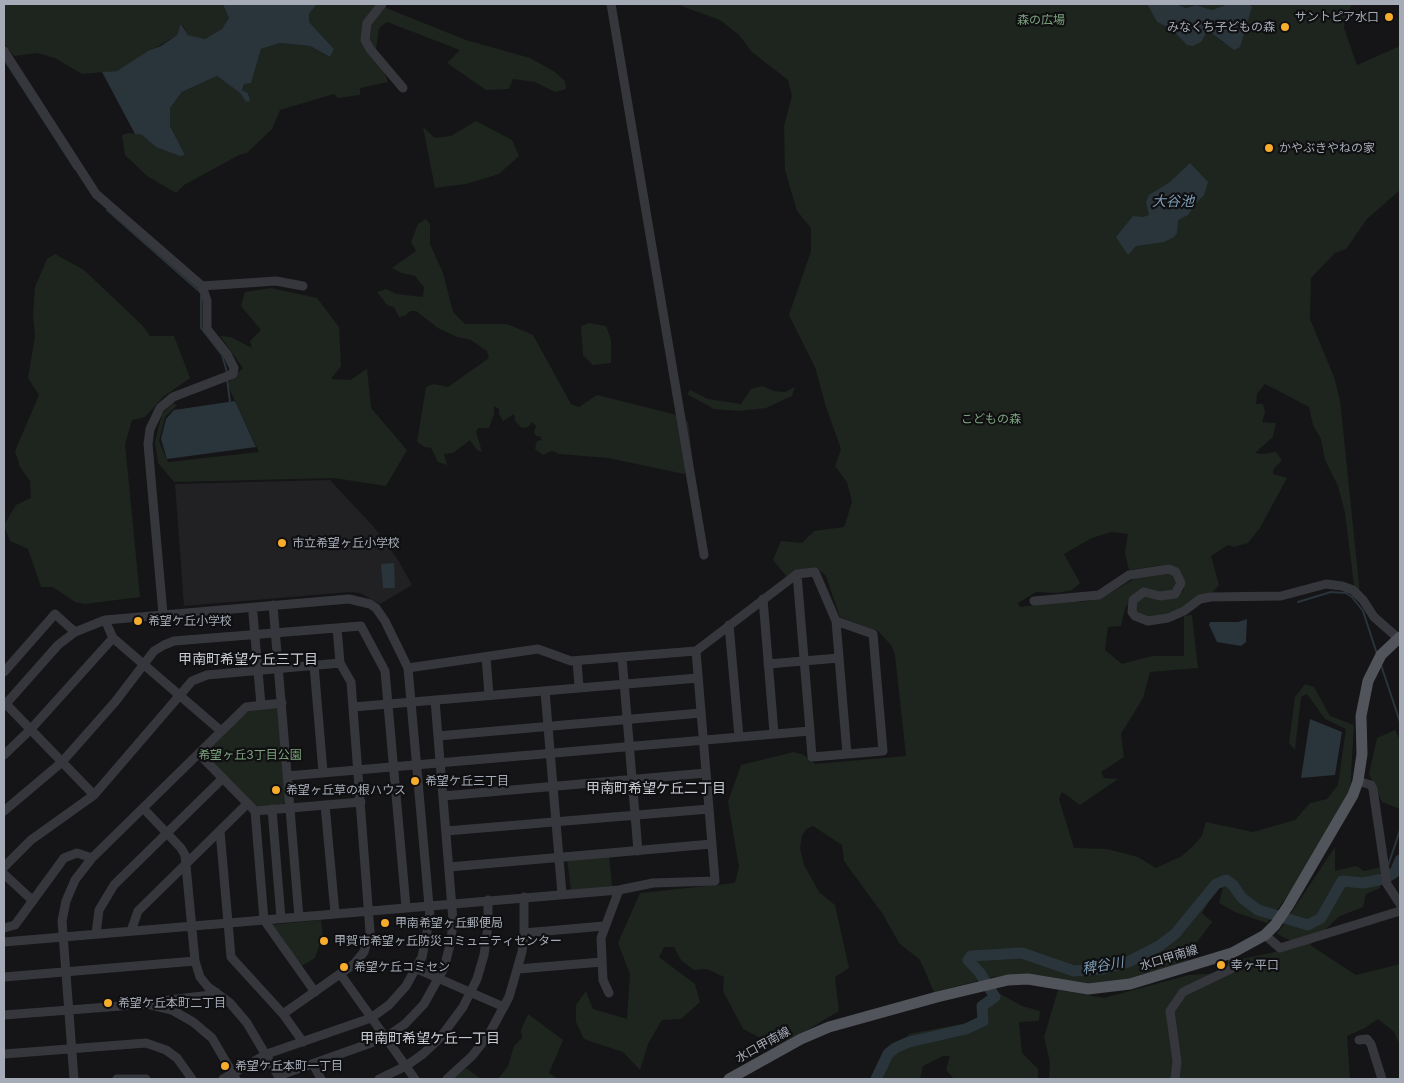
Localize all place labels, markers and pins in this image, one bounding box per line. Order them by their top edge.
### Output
place label: サントピア水口 [1295,10,1379,24]
marker: サントピア水口 [1383,11,1395,23]
place label: みなくち子どもの森 [1167,20,1275,34]
marker: みなくち子どもの森 [1279,21,1291,33]
place label: かやぶきやねの家 [1279,141,1375,155]
marker: かやぶきやねの家 [1263,142,1275,154]
place label: 市立希望ヶ丘小学校 [292,536,400,550]
marker: 市立希望ヶ丘小学校 [276,537,288,549]
place label: 希望ケ丘小学校 [148,614,232,628]
marker: 希望ケ丘小学校 [132,615,144,627]
place label: 希望ケ丘三丁目 [425,774,509,788]
marker: 希望ケ丘三丁目 [409,775,421,787]
place label: 希望ヶ丘草の根ハウス [286,783,406,797]
marker: 希望ヶ丘草の根ハウス [270,784,282,796]
place label: 甲南希望ヶ丘郵便局 [395,916,503,930]
marker: 甲南希望ヶ丘郵便局 [379,917,391,929]
place label: 甲賀市希望ヶ丘防災コミュニティセンター [334,934,562,948]
marker: 甲賀市希望ヶ丘防災コミュニティセンター [318,935,330,947]
place label: 幸ヶ平口 [1231,958,1279,972]
marker: 幸ヶ平口 [1215,959,1227,971]
place label: 希望ケ丘コミセン [354,960,450,974]
marker: 希望ケ丘コミセン [338,961,350,973]
place label: 希望ケ丘本町二丁目 [118,996,226,1010]
marker: 希望ケ丘本町二丁目 [102,997,114,1009]
place label: 希望ケ丘本町一丁目 [235,1059,343,1073]
marker: 希望ケ丘本町一丁目 [219,1060,231,1072]

